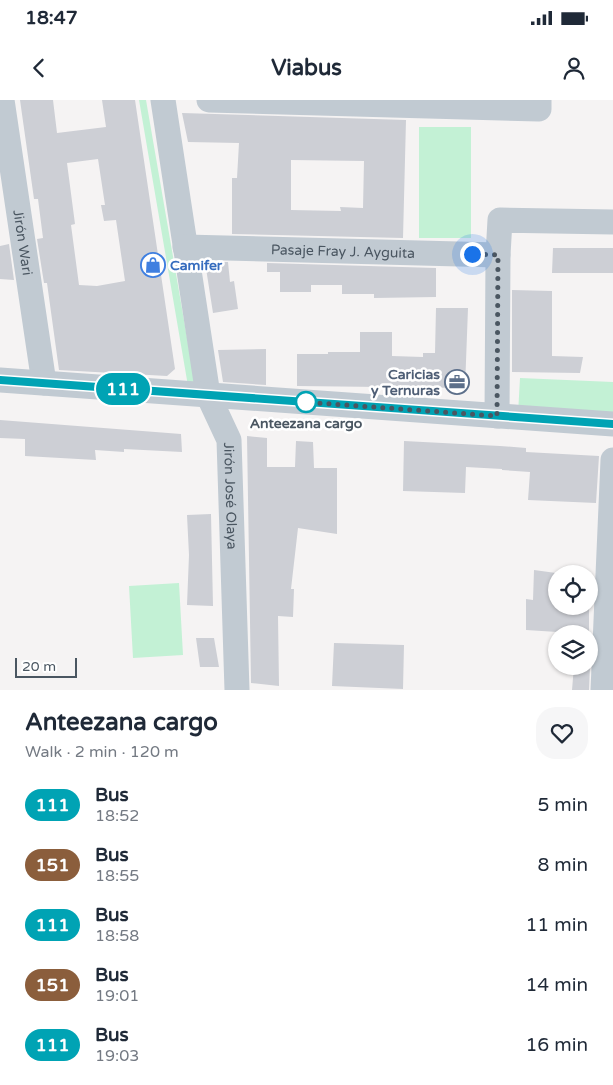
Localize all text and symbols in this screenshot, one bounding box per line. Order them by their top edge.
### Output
text: 18:47 [25,7,78,29]
icon: back [25,54,53,82]
icon: person [560,54,588,82]
text: Viabus [271,55,342,81]
street label: Jirón Wari [10,208,36,276]
street label: Pasaje Fray J. Ayguita [271,241,415,261]
your location [460,242,485,267]
shop icon: Camifer [140,252,166,278]
place label: Camifer [170,257,223,274]
place label: Caricias y Ternuras [371,366,440,399]
office icon: Caricias y Ternuras [444,369,470,395]
line badge: 111 [94,373,152,405]
text: 111 [106,378,140,400]
marker: Anteezana cargo [295,391,317,413]
place label: Anteezana cargo [250,415,363,432]
street label: Jirón José Olaya [221,442,241,550]
map controls [548,565,598,675]
button: locate [548,565,598,615]
button: layers [548,625,598,675]
scale bar [15,655,78,678]
text: 20 m [22,658,56,675]
button: heart [536,707,588,759]
text: Anteezana cargo [25,708,218,737]
text: Walk · 2 min · 120 m [25,742,179,762]
text: Bus [95,784,129,806]
text: 111 [36,794,69,816]
text: 5 min [537,794,588,816]
text: 18:52 [95,806,139,826]
text: Bus [95,844,129,866]
text: 151 [36,854,69,876]
text: 8 min [537,854,588,876]
text: 18:55 [95,866,139,886]
text: Bus [95,904,129,926]
text: 111 [36,914,69,936]
text: 11 min [525,914,588,936]
text: 18:58 [95,926,139,946]
text: Bus [95,964,129,986]
text: 151 [36,974,69,996]
text: 14 min [525,974,588,996]
text: 19:01 [95,986,139,1006]
text: Bus [95,1024,129,1046]
text: 111 [36,1034,69,1056]
text: 16 min [525,1034,588,1056]
text: 19:03 [95,1046,139,1066]

